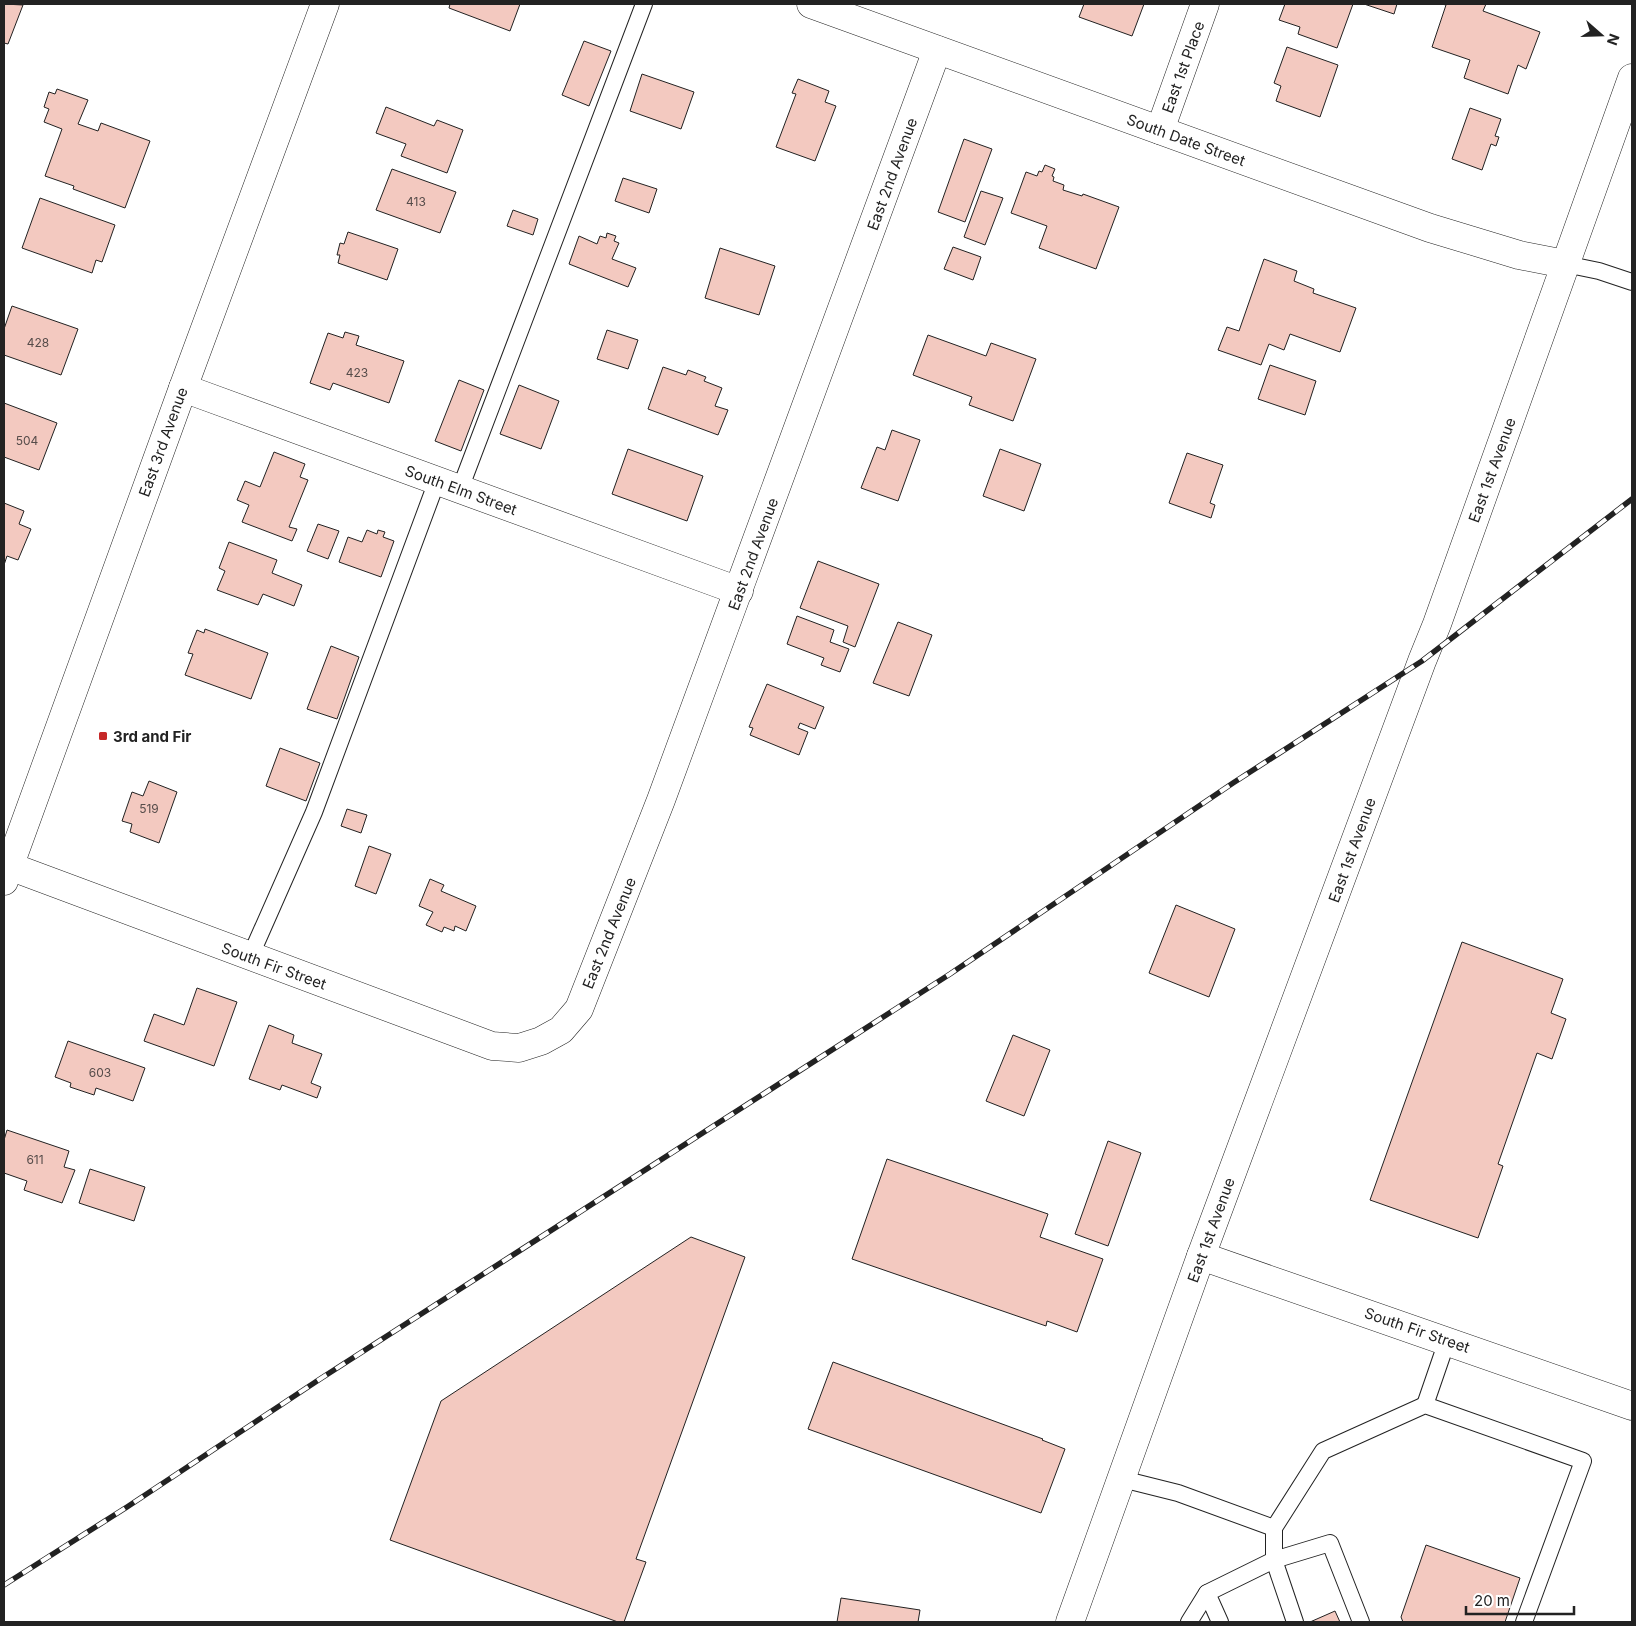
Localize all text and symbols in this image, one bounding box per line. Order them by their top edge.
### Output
north arrow [1576,10,1626,60]
street label: East 1st Place [1158,18,1208,116]
text: N [1604,32,1623,48]
street label: South Date Street [1124,110,1248,170]
street label: East 2nd Avenue [863,115,921,233]
house number: 413 [406,194,426,209]
house number: 428 [27,335,49,350]
house number: 423 [346,365,368,380]
street label: East 3rd Avenue [134,385,192,499]
street label: East 1st Avenue [1464,415,1520,525]
house number: 504 [16,433,39,448]
street label: South Elm Street [402,461,520,519]
street label: East 2nd Avenue [724,495,782,613]
place label: 3rd and Fir [113,727,191,746]
marker: 3rd and Fir [97,730,109,742]
street label: East 1st Avenue [1324,795,1380,905]
house number: 519 [139,801,159,816]
street label: East 2nd Avenue [578,874,640,992]
street label: South Fir Street [219,938,329,994]
house number: 603 [89,1065,111,1080]
house number: 611 [26,1152,44,1167]
street label: East 1st Avenue [1183,1175,1239,1285]
street label: South Fir Street [1362,1303,1472,1357]
scale bar [1466,1584,1574,1616]
text: 20 m [1474,1591,1510,1610]

